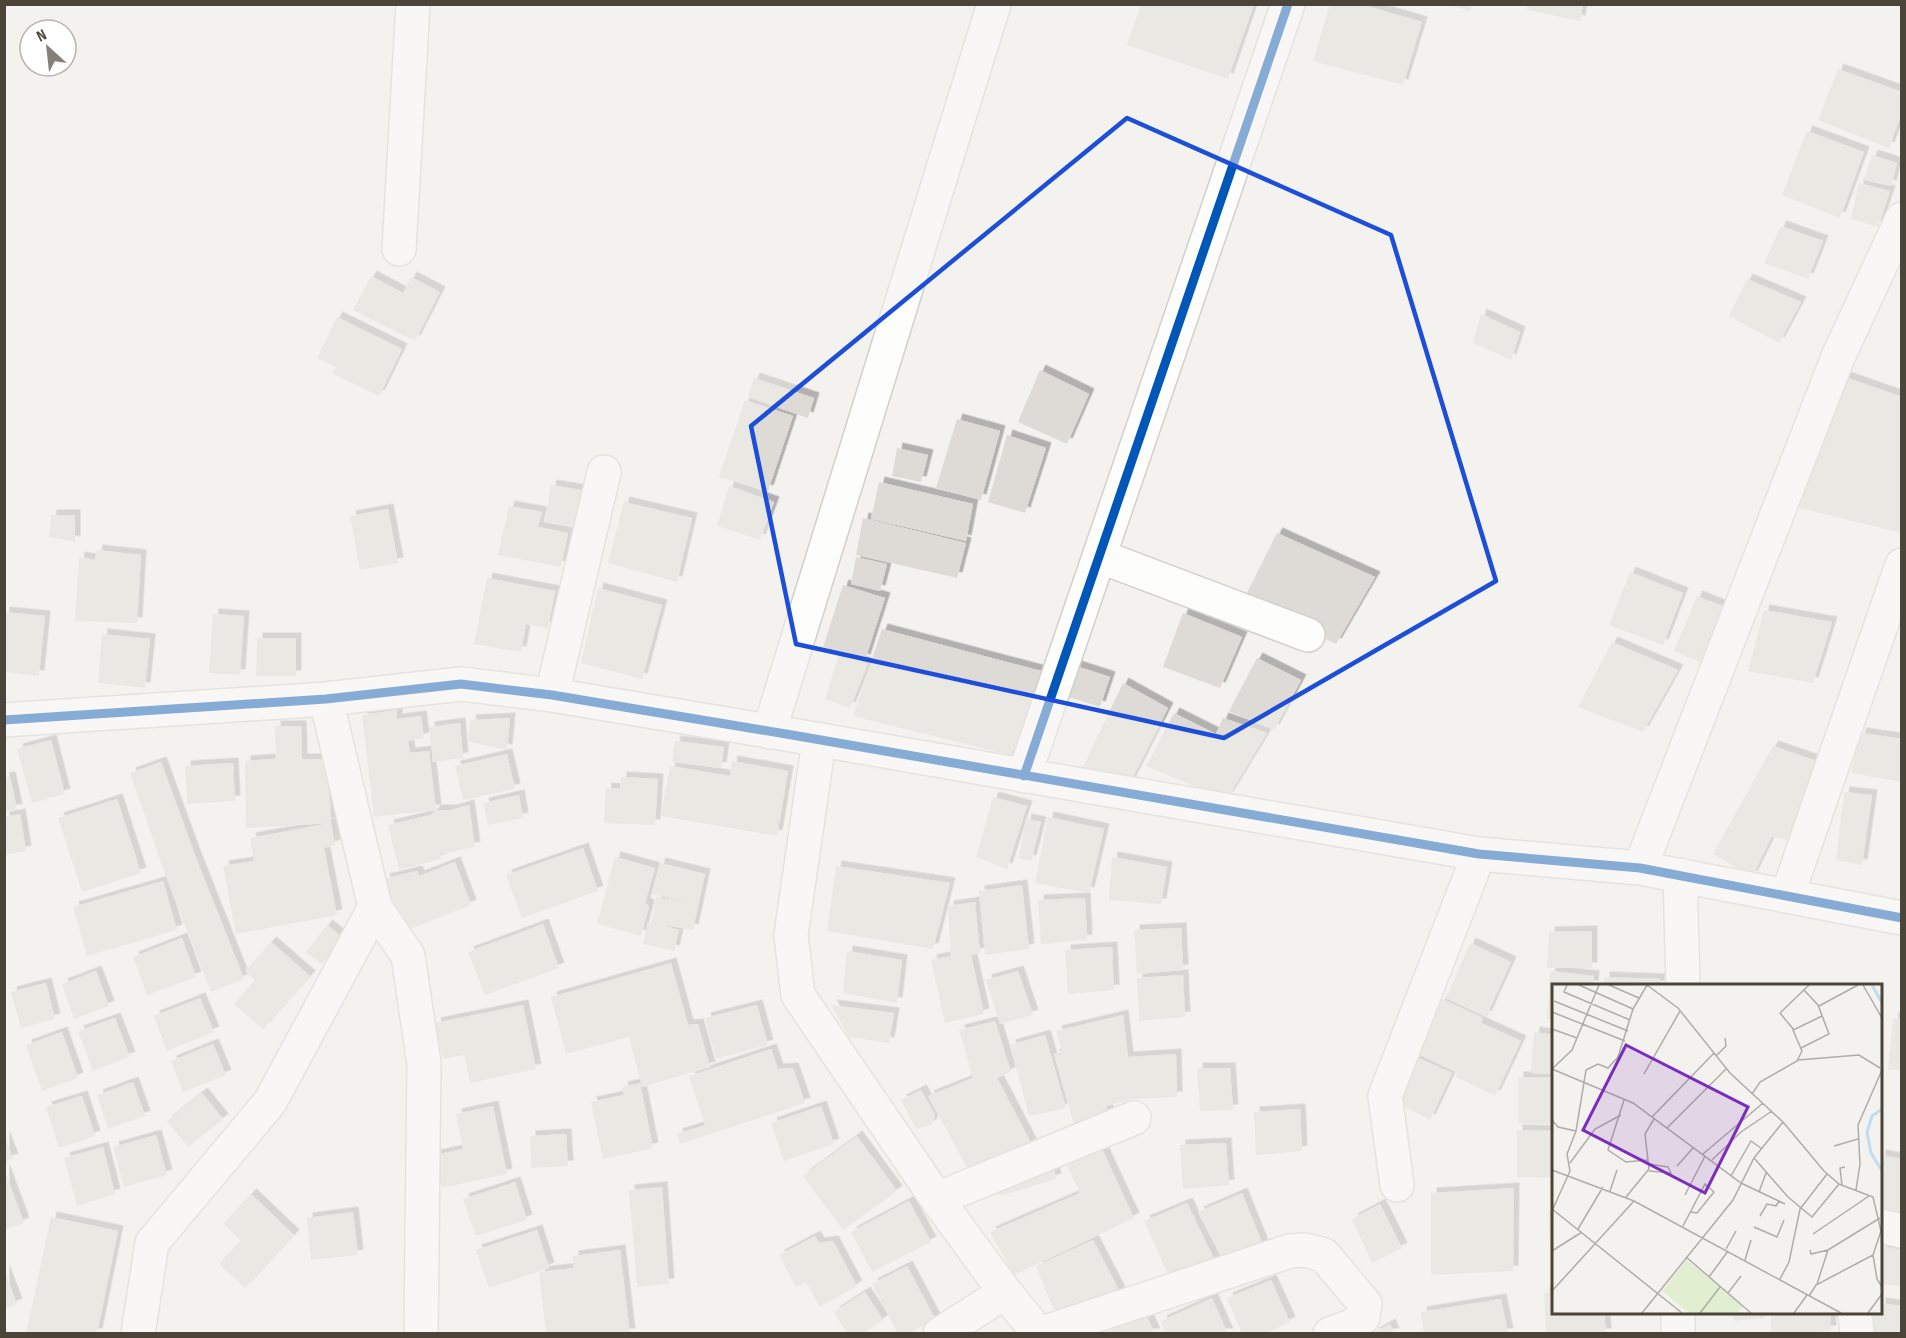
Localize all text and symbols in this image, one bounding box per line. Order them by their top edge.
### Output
north arrow [18,18,78,78]
text: N [34,26,50,46]
inset map [1552,984,1882,1314]

